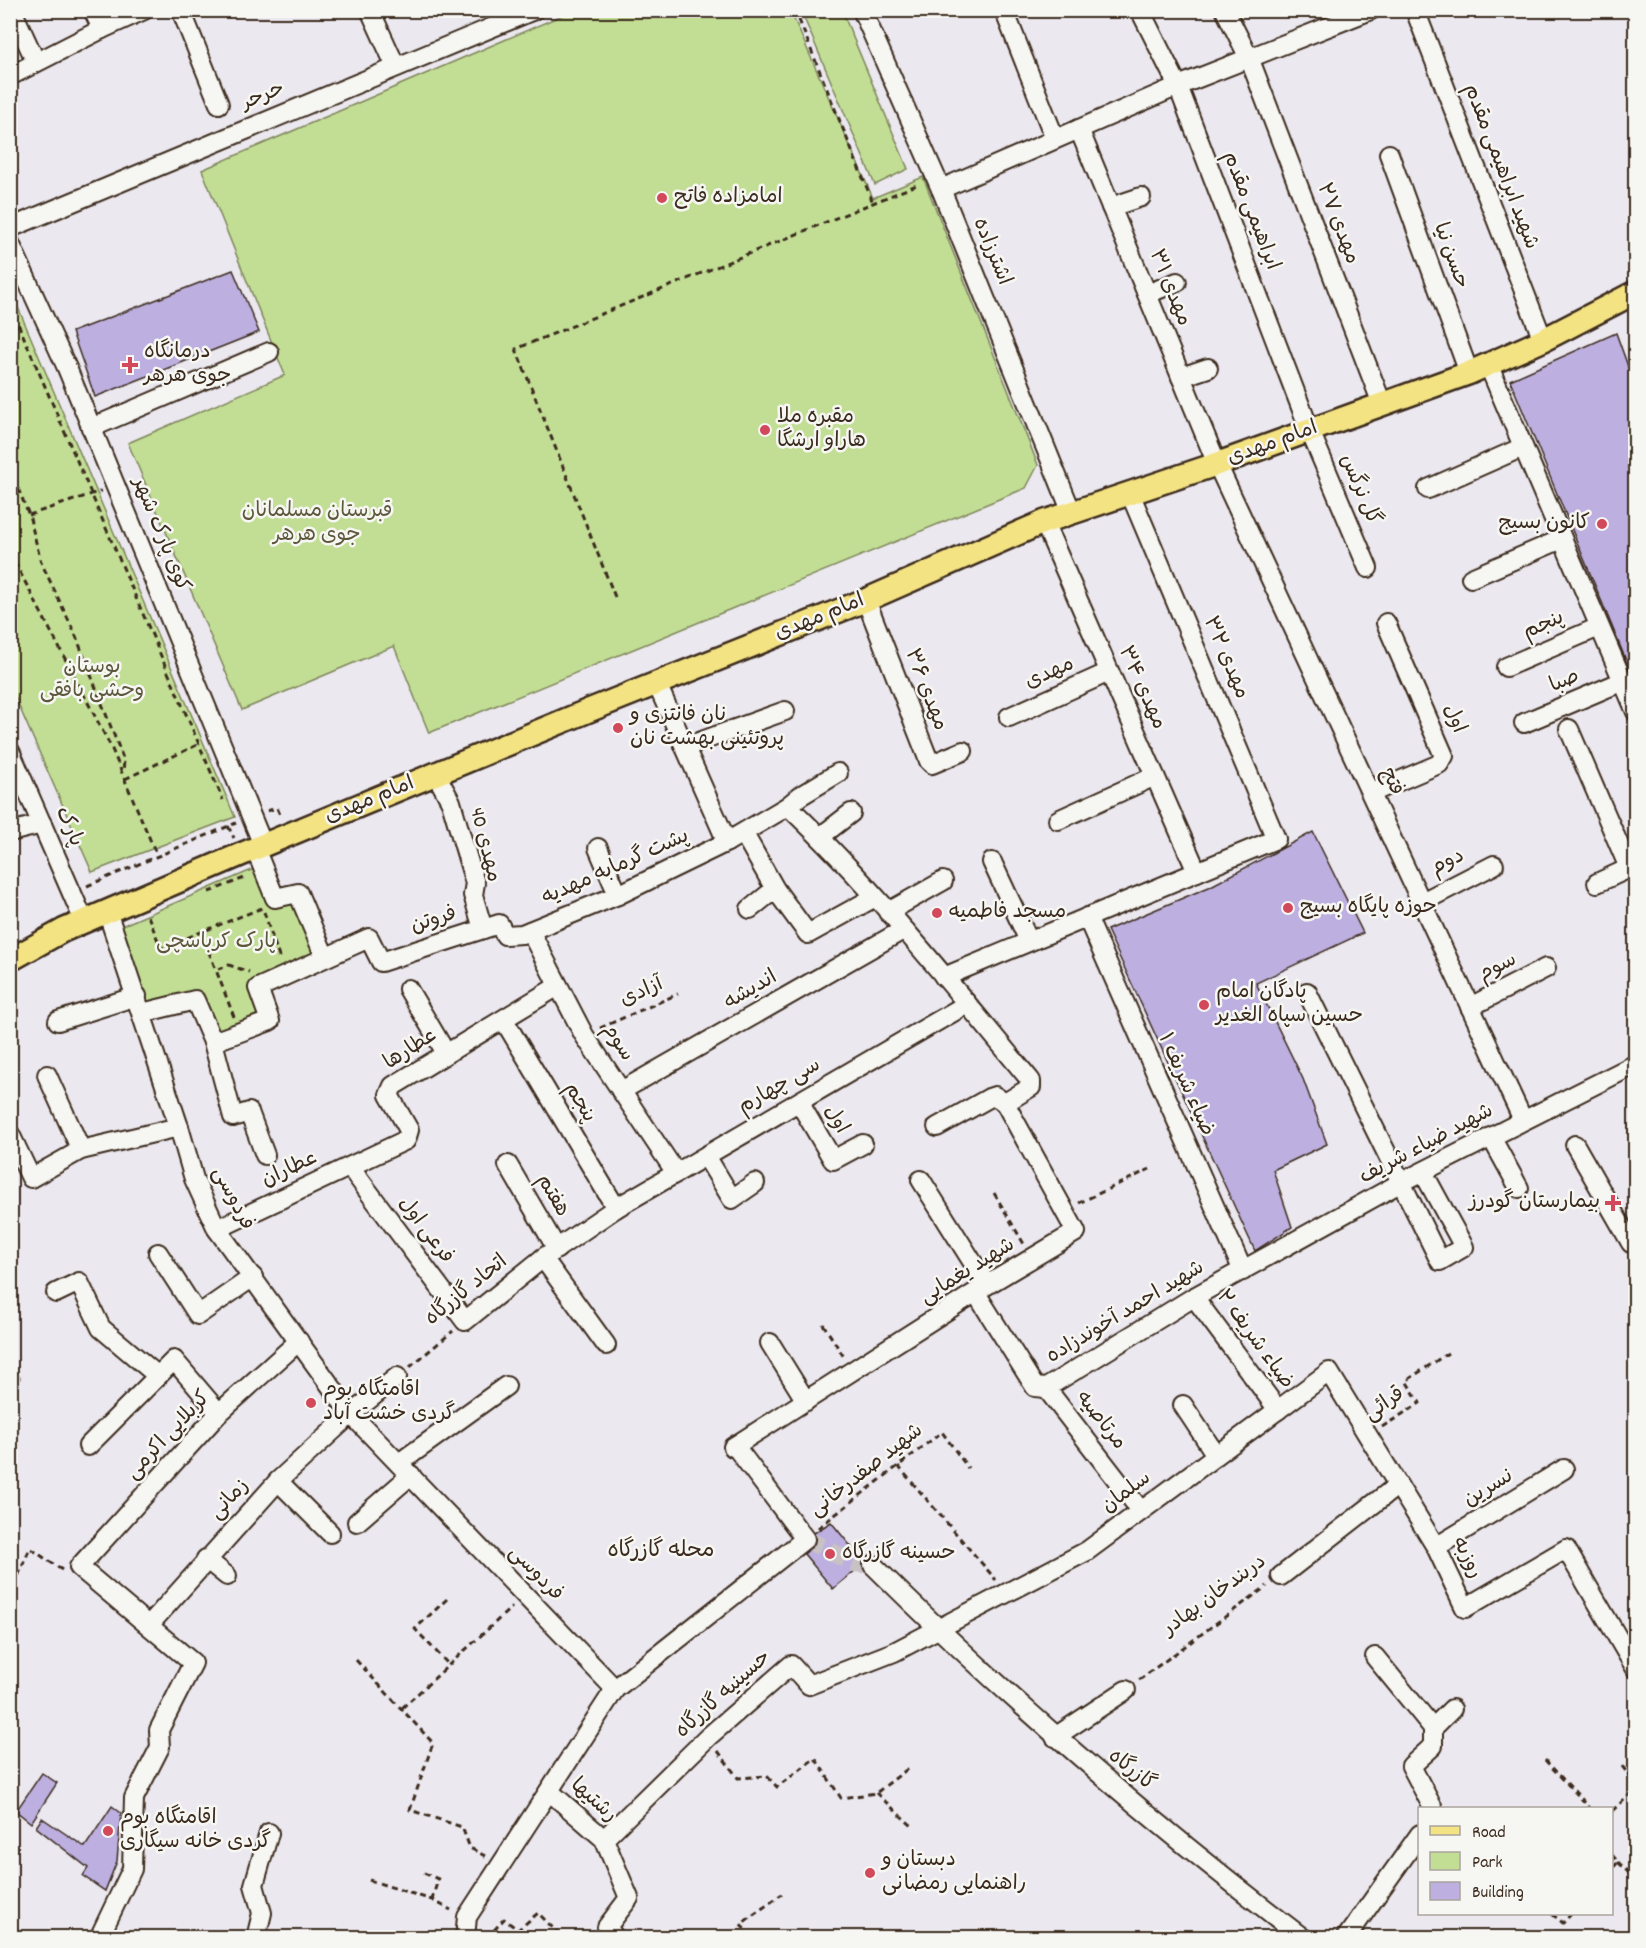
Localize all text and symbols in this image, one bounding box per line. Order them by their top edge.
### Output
street label: حرحر [235,75,289,120]
street label: شهید ابراهیمی مقدم [1455,80,1545,254]
street label: ابراهیمی مقدم [1214,147,1286,275]
street label: مهدی ۲۷ [1308,179,1366,269]
place label: امامزاده فاتح [674,183,783,213]
marker: امامزاده فاتح [655,191,669,205]
street label: اشترزاده [964,214,1018,290]
street label: حسن نیا [1424,219,1476,293]
street label: مهدی ۳۱ [1140,245,1198,331]
place label: درمانگاه جوی هرهر [142,338,231,392]
marker: درمانگاه جوی هرهر [121,356,139,374]
place label: مقبره ملا هاراو ارشگا [777,403,866,457]
street label: امام مهدی [1224,414,1322,474]
marker: مقبره ملا هاراو ارشگا [758,423,772,437]
street label: گل نرگس [1331,450,1387,530]
street label: کوی پارک شهر [123,472,197,597]
park label: قبرستان مسلمانان جوی هرهر [242,497,392,551]
place label: کانون بسیج [1499,509,1590,539]
marker: کانون بسیج [1595,517,1609,531]
street label: امام مهدی [771,586,869,650]
street label: پنجم [1519,604,1569,648]
street label: مهدی ۳۲ [1194,612,1256,704]
street label: مهدی ۳۴ [1109,641,1173,735]
street label: مهدی ۳۶ [896,645,954,735]
street label: مهدی [1021,650,1079,698]
park label: بوستان وحشی بافقی [40,653,144,707]
street label: صبا [1545,662,1585,702]
street label: اول [1434,700,1472,738]
place label: نان فانتزی و پروتئینی بهشت نان [628,701,784,755]
marker: نان فانتزی و پروتئینی بهشت نان [611,721,625,735]
street label: فتح [1371,763,1411,801]
street label: امام مهدی [321,769,419,833]
street label: پارک [46,802,90,852]
street label: مهدی 40 [460,805,508,885]
street label: پشت گرمابه مهدیه [538,822,694,914]
street label: دوم [1426,842,1470,884]
place label: حوزه پایگاه بسیج [1300,893,1437,923]
place label: مسجد فاطمیه [949,898,1066,928]
street label: فروتن [407,900,461,942]
marker: حوزه پایگاه بسیج [1281,901,1295,915]
marker: مسجد فاطمیه [930,906,944,920]
park label: پارک کرباسچی [156,928,276,958]
street label: سوم [1473,946,1523,990]
street label: اندیشه [718,964,784,1018]
street label: آزادی [616,970,669,1016]
place label: پادگان امام حسین سپاه الغدیر [1214,978,1363,1032]
marker: پادگان امام حسین سپاه الغدیر [1197,998,1211,1012]
street label: سوم [594,1018,640,1068]
street label: عطارها [378,1022,444,1078]
street label: ضیاء شریف ۱ [1149,1029,1221,1141]
street label: سی چهارم [733,1051,827,1123]
street label: پنجم [555,1077,603,1129]
street label: شهید ضیاء شریف [1355,1097,1499,1193]
street label: اول [815,1100,855,1140]
street label: عطاران [257,1144,323,1196]
street label: فردوسی [203,1162,261,1236]
street label: هفتم [528,1169,576,1223]
place label: بیمارستان گودرز [1467,1188,1600,1218]
street label: فرعی اول [390,1191,460,1271]
marker: بیمارستان گودرز [1604,1194,1622,1212]
street label: شهید یغمایی [915,1231,1021,1313]
street label: اتحاد گازرگاه [419,1248,515,1334]
street label: شهید احمد آخوندزاده [1041,1254,1211,1372]
street label: ضیاء شریف ۲ [1208,1284,1300,1396]
place label: اقامتگاه بوم گردی خشت آباد [323,1376,455,1430]
street label: قرائی [1359,1380,1411,1430]
street label: کربلایی اکرمی [120,1385,218,1487]
street label: مرتاصیه [1067,1385,1133,1457]
marker: اقامتگاه بوم گردی خشت آباد [304,1396,318,1410]
street label: شهید صفدرخانی [804,1417,930,1525]
street label: نسرین [1458,1462,1520,1516]
street label: سلمان [1096,1464,1158,1522]
street label: زمانی [203,1473,257,1527]
street label: روزبه [1443,1532,1489,1584]
district label: محله گازرگاه [607,1536,715,1567]
street label: فردوسی [501,1539,569,1609]
place label: حسینه گازرگاه [842,1539,956,1569]
marker: حسینه گازرگاه [823,1547,837,1561]
street label: دربندخان بهادر [1155,1548,1273,1645]
street label: حسینیه گازرگاه [669,1644,779,1746]
street label: گازرگاه [1101,1743,1161,1799]
street label: رشتیها [563,1772,623,1830]
place label: اقامتگاه بوم گردی خانه سیگاری [120,1804,271,1858]
legend [1418,1807,1613,1915]
text: Road [1472,1821,1506,1846]
marker: اقامتگاه بوم گردی خانه سیگاری [101,1824,115,1838]
place label: دبستان و راهنمایی رمضانی [880,1846,1026,1900]
text: Park [1472,1851,1503,1876]
marker: دبستان و راهنمایی رمضانی [863,1866,877,1880]
text: Building [1472,1881,1524,1906]

